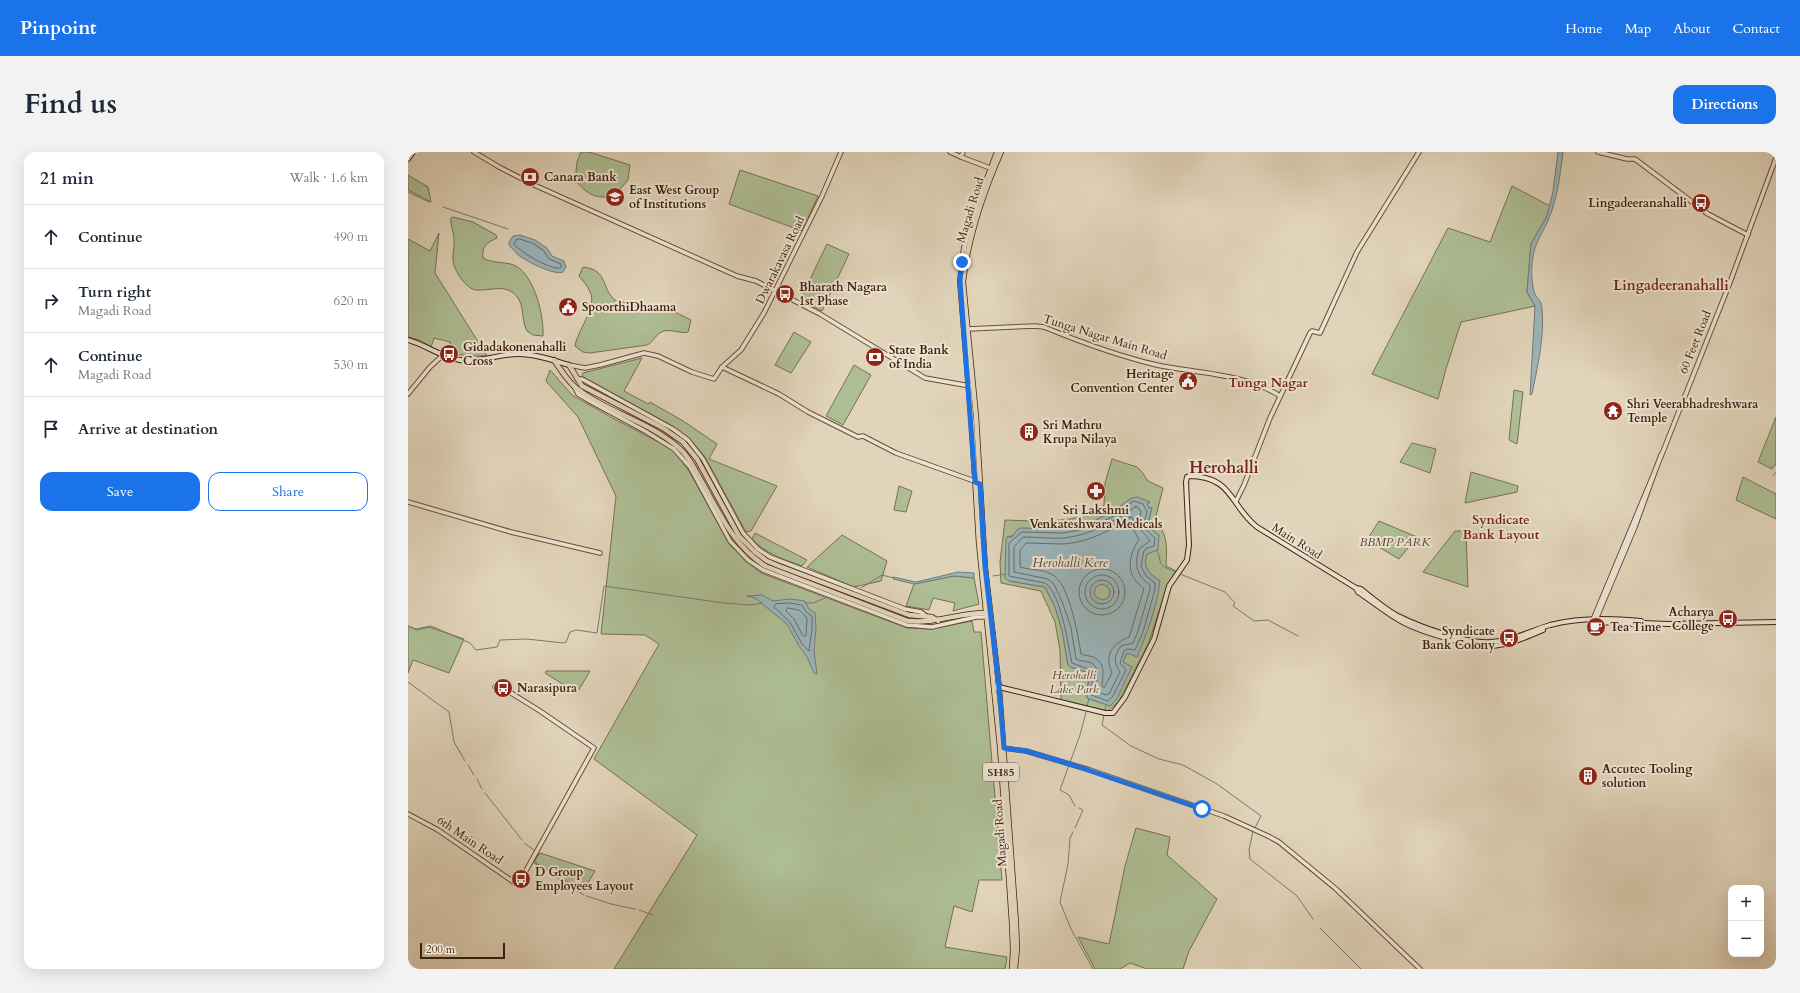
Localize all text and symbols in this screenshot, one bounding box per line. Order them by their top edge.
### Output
text: Pinpoint [20,15,97,41]
text: Home [1565,19,1603,38]
text: Map [1625,19,1651,38]
text: About [1673,19,1710,38]
text: Contact [1732,19,1780,38]
text: Find us [24,85,117,123]
button: Directions [1673,85,1776,124]
bank icon: Canara Bank [519,166,541,188]
text: 21 min [40,167,94,190]
text: Walk · 1.6 km [289,169,368,187]
place label: Canara Bank [544,169,617,185]
street label: Magadi Road [952,175,988,245]
place label: East West Group of Institutions [629,182,720,212]
school or university icon: East West Group of Institutions [604,186,626,208]
bus stop icon: Lingadeeranahalli [1690,192,1712,214]
place label: Lingadeeranahalli [1588,195,1687,211]
street label: Dwarakavasa Road [752,213,808,307]
icon: ahead [40,226,62,248]
text: Continue [78,227,143,247]
text: 490 m [334,228,368,246]
route end [953,253,971,271]
district label: Lingadeeranahalli [1613,276,1729,295]
place label: Bharath Nagara 1st Phase [799,279,887,309]
text: Turn right [78,282,151,302]
bus stop icon: Bharath Nagara 1st Phase [774,283,796,305]
icon: right [40,290,62,312]
text: 620 m [334,292,368,310]
public building icon: SpoorthiDhaama [557,296,579,318]
place label: SpoorthiDhaama [582,299,676,315]
text: Magadi Road [78,302,151,320]
street label: 60 Feet Road [1675,308,1715,376]
street label: Tunga Nagar Main Road [1041,311,1169,364]
place label: Gidadakonenahalli Cross [463,339,567,369]
place label: State Bank of India [889,342,949,372]
bus stop icon: Gidadakonenahalli Cross [438,343,460,365]
text: Continue [78,346,143,366]
bank icon: State Bank of India [864,346,886,368]
icon: ahead [40,354,62,376]
text: 530 m [334,356,368,374]
text: Magadi Road [78,366,151,384]
place label: Heritage Convention Center [1071,366,1174,396]
public building icon: Heritage Convention Center [1177,370,1199,392]
district label: Tunga Nagar [1228,374,1309,392]
place label: Shri Veerabhadreshwara Temple [1627,396,1758,426]
temple icon: Shri Veerabhadreshwara Temple [1602,400,1624,422]
place label: Sri Mathru Krupa Nilaya [1043,417,1117,447]
icon: arrive [40,418,62,440]
text: Arrive at destination [78,419,218,439]
building icon: Sri Mathru Krupa Nilaya [1018,421,1040,443]
district label: Herohalli [1189,457,1259,479]
button: Save [40,472,200,511]
button: Share [208,472,368,511]
pharmacy icon: Sri Lakshmi Venkateshwara Medicals [1085,480,1107,502]
place label: Sri Lakshmi Venkateshwara Medicals [1030,502,1162,532]
district label: Syndicate Bank Layout [1463,511,1540,544]
street label: Main Road [1269,519,1326,563]
park label: BBMP PARK [1359,534,1431,550]
water label: Herohalli Kere [1032,554,1109,572]
place label: Acharya College [1668,604,1714,634]
bus stop icon: Acharya College [1717,608,1739,630]
cafe icon: Tea Time [1585,616,1607,638]
place label: Tea Time [1610,619,1662,635]
place label: Syndicate Bank Colony [1422,623,1495,653]
bus stop icon: Syndicate Bank Colony [1498,627,1520,649]
park label: Herohalli Lake Park [1049,667,1099,697]
bus stop icon: Narasipura [492,677,514,699]
place label: Narasipura [517,680,577,696]
place label: Accutec Tooling solution [1602,761,1693,791]
road number: SH85 [983,763,1019,781]
building icon: Accutec Tooling solution [1577,765,1599,787]
street label: Magadi Road [990,798,1010,867]
route start [1193,800,1211,818]
street label: 6th Main Road [434,812,506,868]
place label: D Group Employees Layout [535,864,634,894]
bus stop icon: D Group Employees Layout [510,868,532,890]
map controls [1728,885,1764,957]
button: + [1728,885,1764,921]
button: − [1728,921,1764,957]
scale bar [420,941,505,960]
text: 200 m [426,942,455,957]

